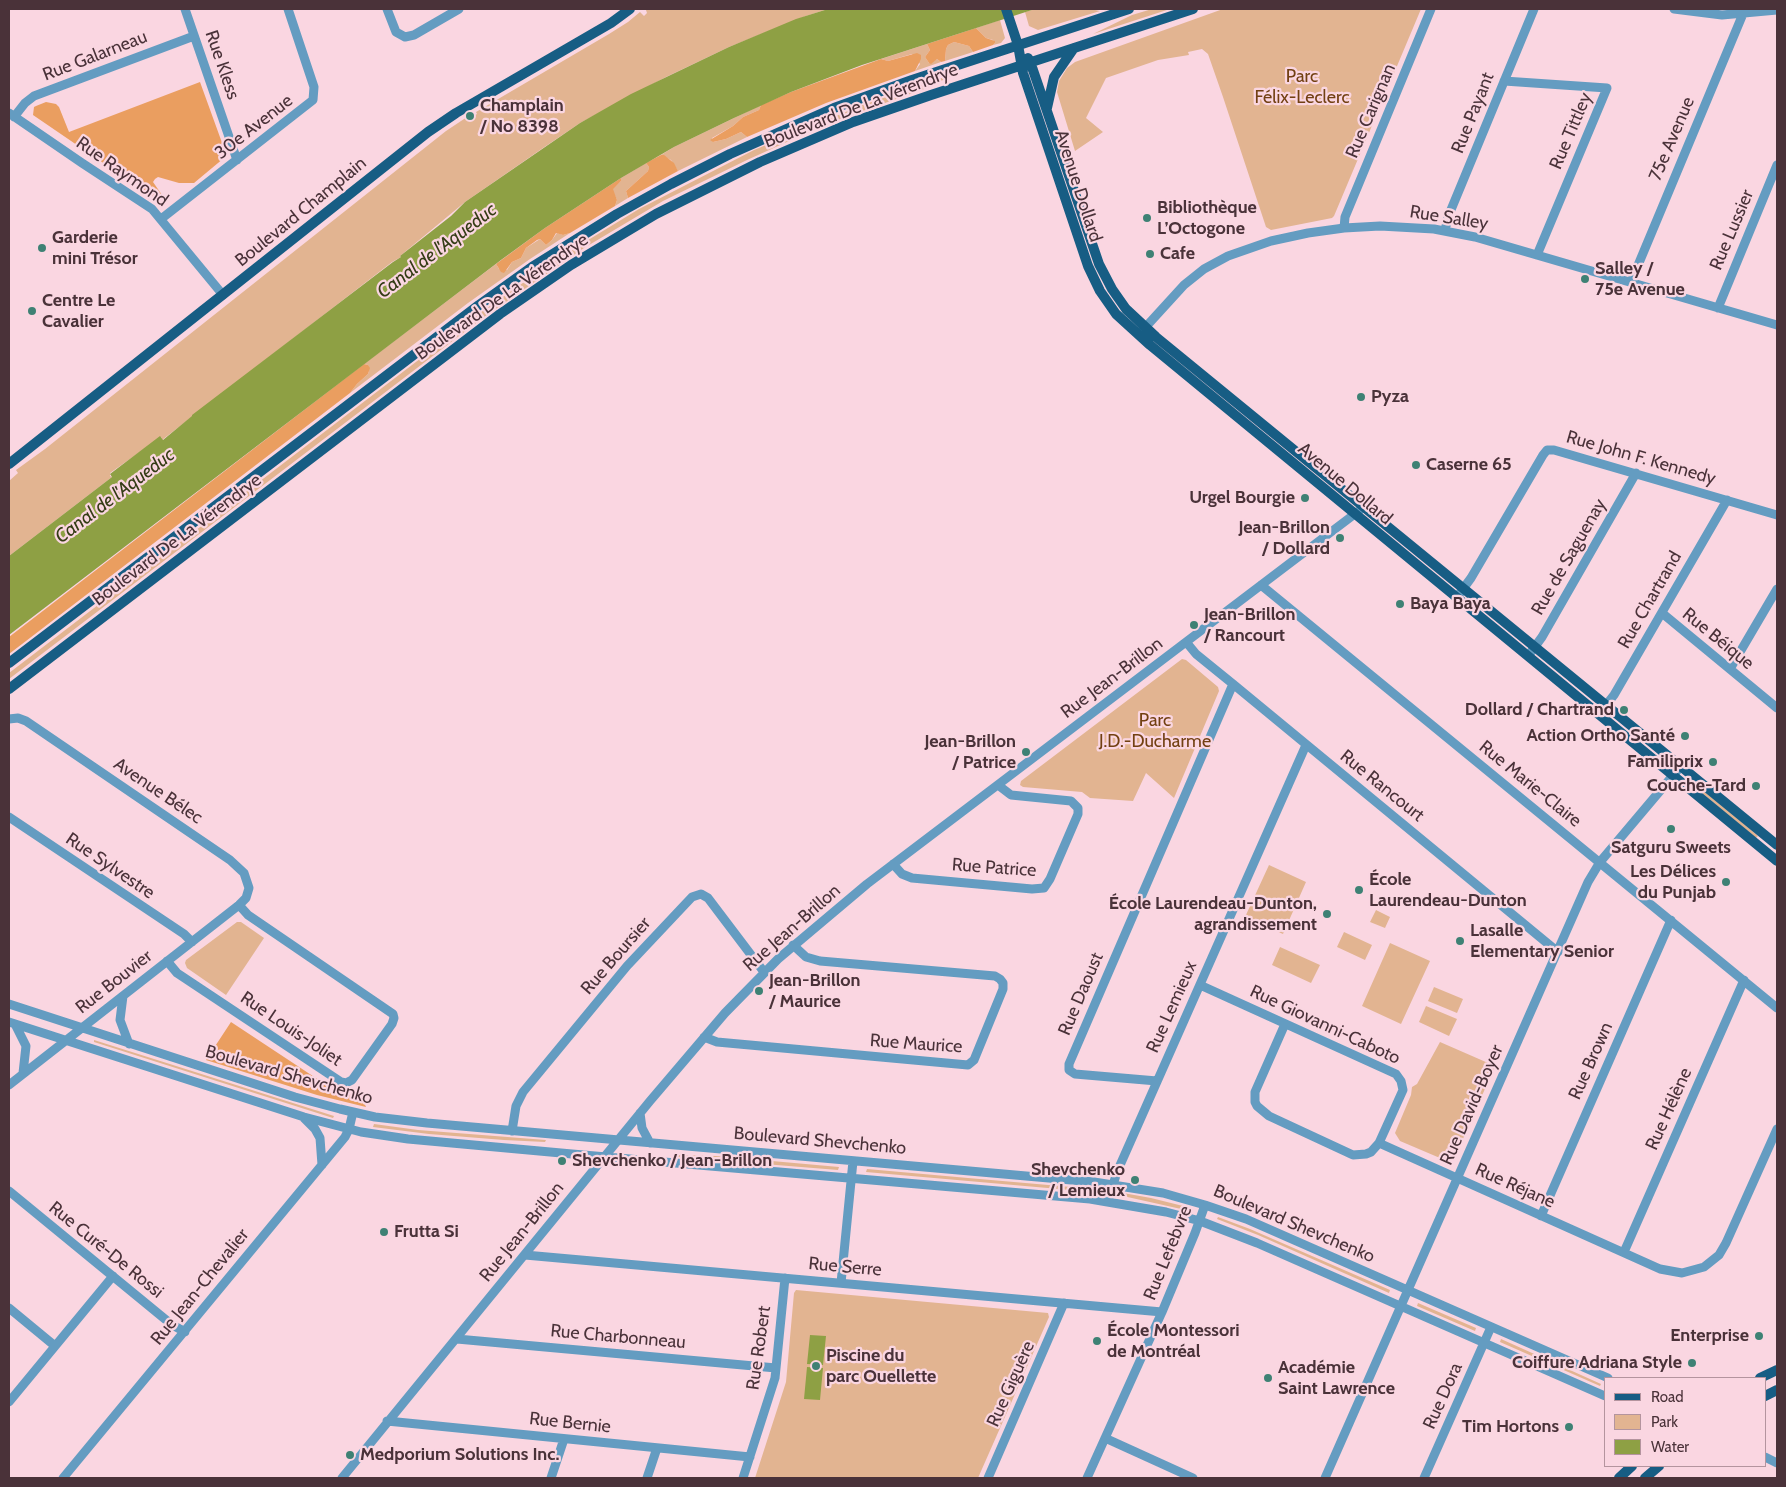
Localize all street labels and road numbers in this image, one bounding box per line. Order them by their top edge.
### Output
street label: Rue Galarneau [40,26,150,86]
street label: Rue Kless [200,28,244,102]
street label: Boulevard De La Vérendrye [761,59,961,153]
street label: Rue Carignan [1341,61,1401,161]
street label: Rue Payant [1447,69,1499,157]
street label: Rue Tittley [1545,89,1597,173]
street label: 30e Avenue [211,90,297,164]
street label: 75e Avenue [1645,94,1699,184]
street label: Avenue Dollard [1050,127,1106,245]
street label: Rue Raymond [72,132,172,212]
street label: Boulevard Champlain [231,153,371,271]
street label: Rue Lussier [1705,187,1759,273]
street label: Rue Salley [1408,201,1490,235]
street label: Boulevard De La Vérendrye [411,229,593,365]
street label: Rue John F. Kennedy [1564,426,1718,490]
street label: Avenue Dollard [1293,438,1397,530]
street label: Boulevard De La Vérendrye [88,469,266,611]
street label: Rue de Saguenay [1527,495,1611,619]
street label: Rue Chartrand [1613,547,1687,653]
street label: Rue Béique [1678,604,1758,674]
street label: Rue Jean-Brillon [1057,633,1167,723]
street label: Rue Marie-Claire [1475,736,1585,832]
street label: Rue Rancourt [1336,746,1428,826]
street label: Avenue Bélec [109,753,207,829]
street label: Rue Sylvestre [61,828,159,904]
street label: Rue Patrice [951,854,1037,882]
street label: Rue Jean-Brillon [739,880,845,976]
street label: Rue Boursier [577,913,655,999]
street label: Rue Bouvier [72,945,156,1019]
street label: Rue Daoust [1054,949,1108,1039]
street label: Rue Lemieux [1142,958,1202,1056]
street label: Rue Giovanni-Caboto [1246,981,1404,1069]
street label: Rue Louis-Joliet [236,987,346,1071]
street label: Rue Brown [1564,1019,1618,1103]
street label: Rue Maurice [869,1030,963,1058]
street label: Boulevard Shevchenko [203,1041,375,1109]
street label: Rue David-Boyer [1436,1042,1508,1168]
street label: Rue Hélène [1641,1065,1697,1153]
street label: Boulevard Shevchenko [733,1123,907,1159]
street label: Rue Réjane [1472,1159,1558,1213]
street label: Rue Jean-Brillon [475,1178,569,1286]
street label: Boulevard Shevchenko [1210,1180,1378,1268]
street label: Rue Curé-De Rossi [44,1197,168,1303]
street label: Rue Lefebvre [1139,1203,1197,1303]
street label: Rue Jean-Chevalier [146,1224,254,1350]
street label: Rue Serre [807,1253,883,1281]
street label: Rue Robert [742,1305,776,1391]
street label: Rue Charbonneau [549,1320,687,1354]
street label: Rue Giguère [983,1338,1039,1430]
street label: Rue Dora [1419,1359,1467,1433]
street label: Rue Bernie [528,1408,612,1438]

